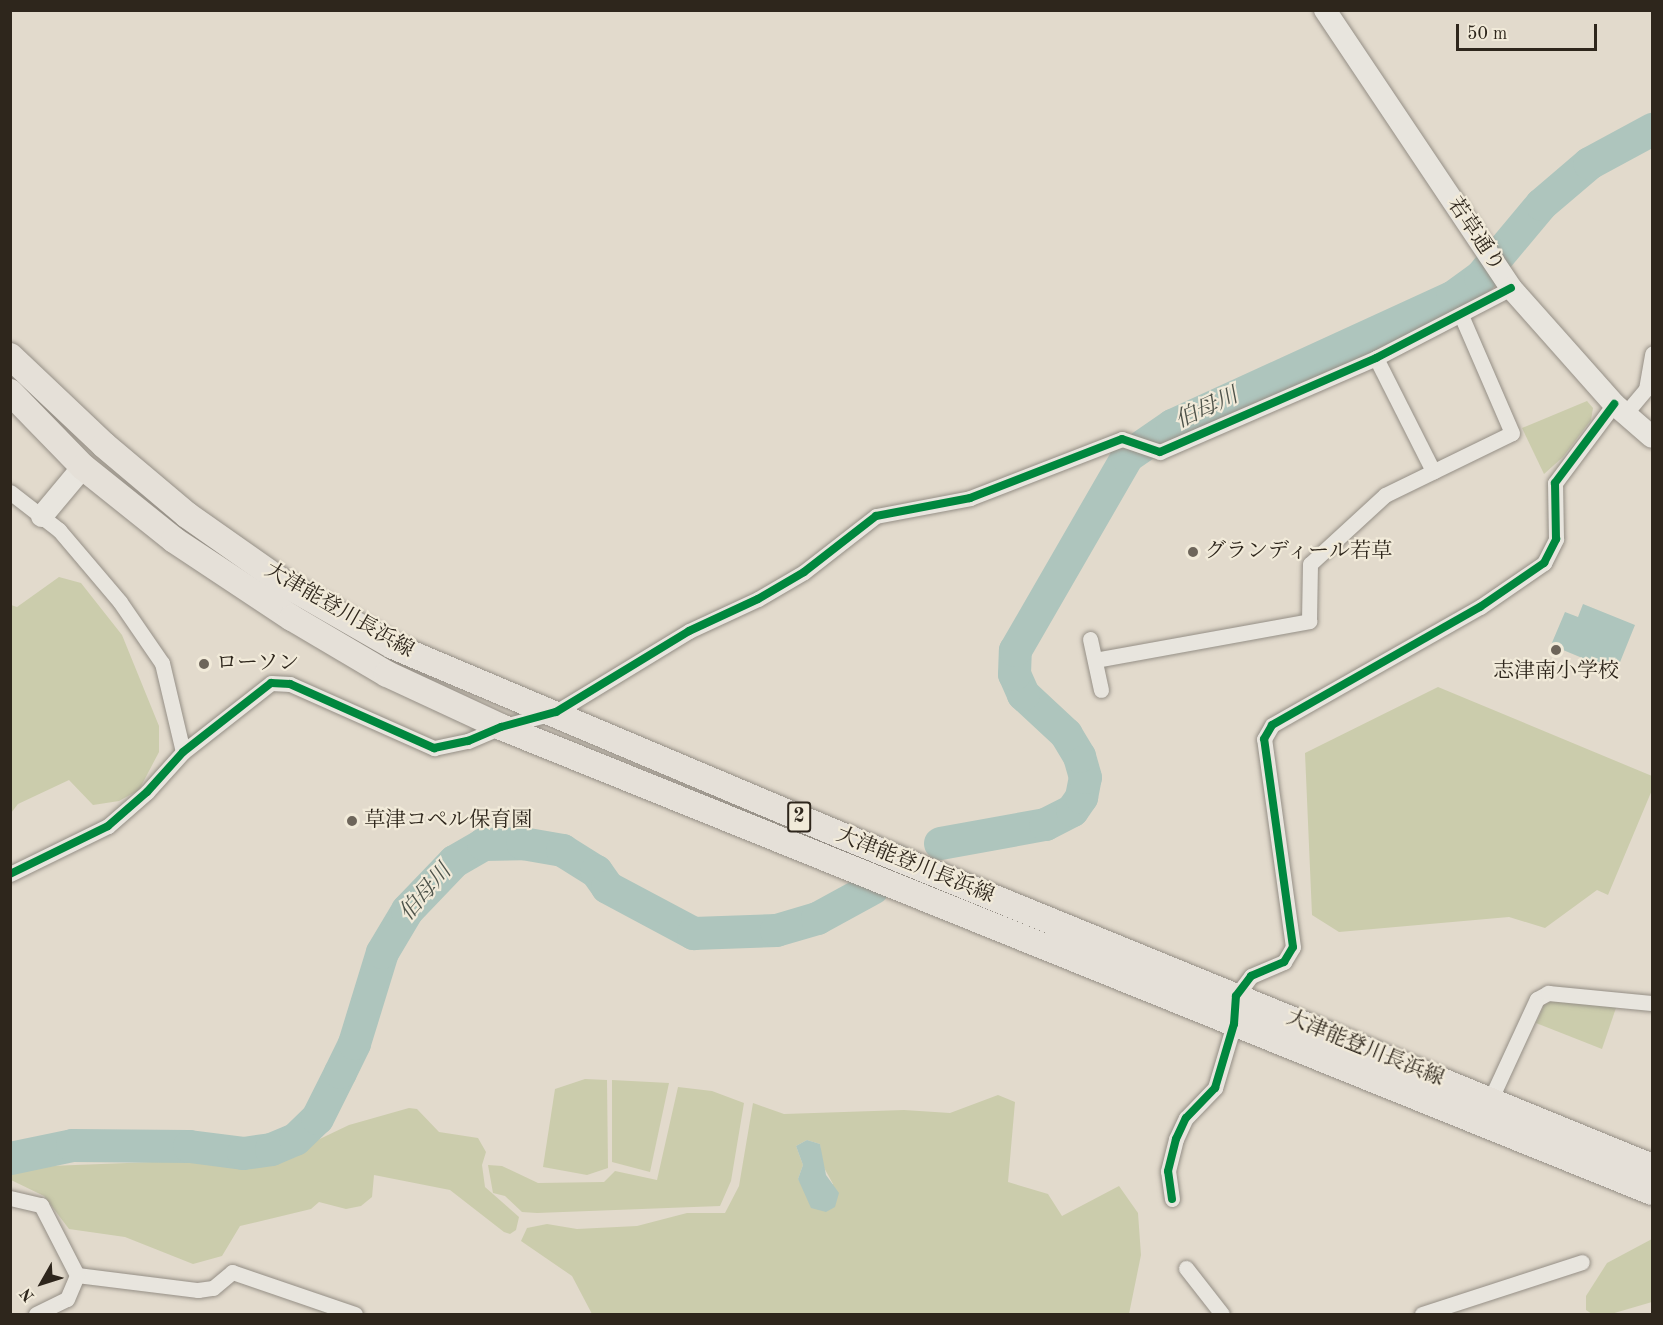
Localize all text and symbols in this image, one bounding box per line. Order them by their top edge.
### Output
scale bar [1459,12,1600,50]
text: 50 m [1467,25,1507,43]
street label: 若草通り [1441,193,1509,277]
water label: 伯母川 [1172,383,1242,435]
place label: グランディール若草 [1205,539,1394,565]
marker: グランディール若草 [1186,545,1200,559]
street label: 大津能登川長浜線 [260,558,418,664]
marker: 志津南小学校 [1549,643,1563,657]
place label: ローソン [216,651,300,677]
marker: ローソン [197,657,211,671]
place label: 志津南小学校 [1493,659,1619,685]
road number: 2 [787,800,811,834]
place label: 草津コペル保育園 [364,808,532,834]
marker: 草津コペル保育園 [345,814,359,828]
street label: 大津能登川長浜線 [832,823,998,909]
water label: 伯母川 [394,859,458,927]
street label: 大津能登川長浜線 [1282,1006,1448,1092]
north arrow [12,1253,72,1313]
text: N [18,1285,38,1304]

